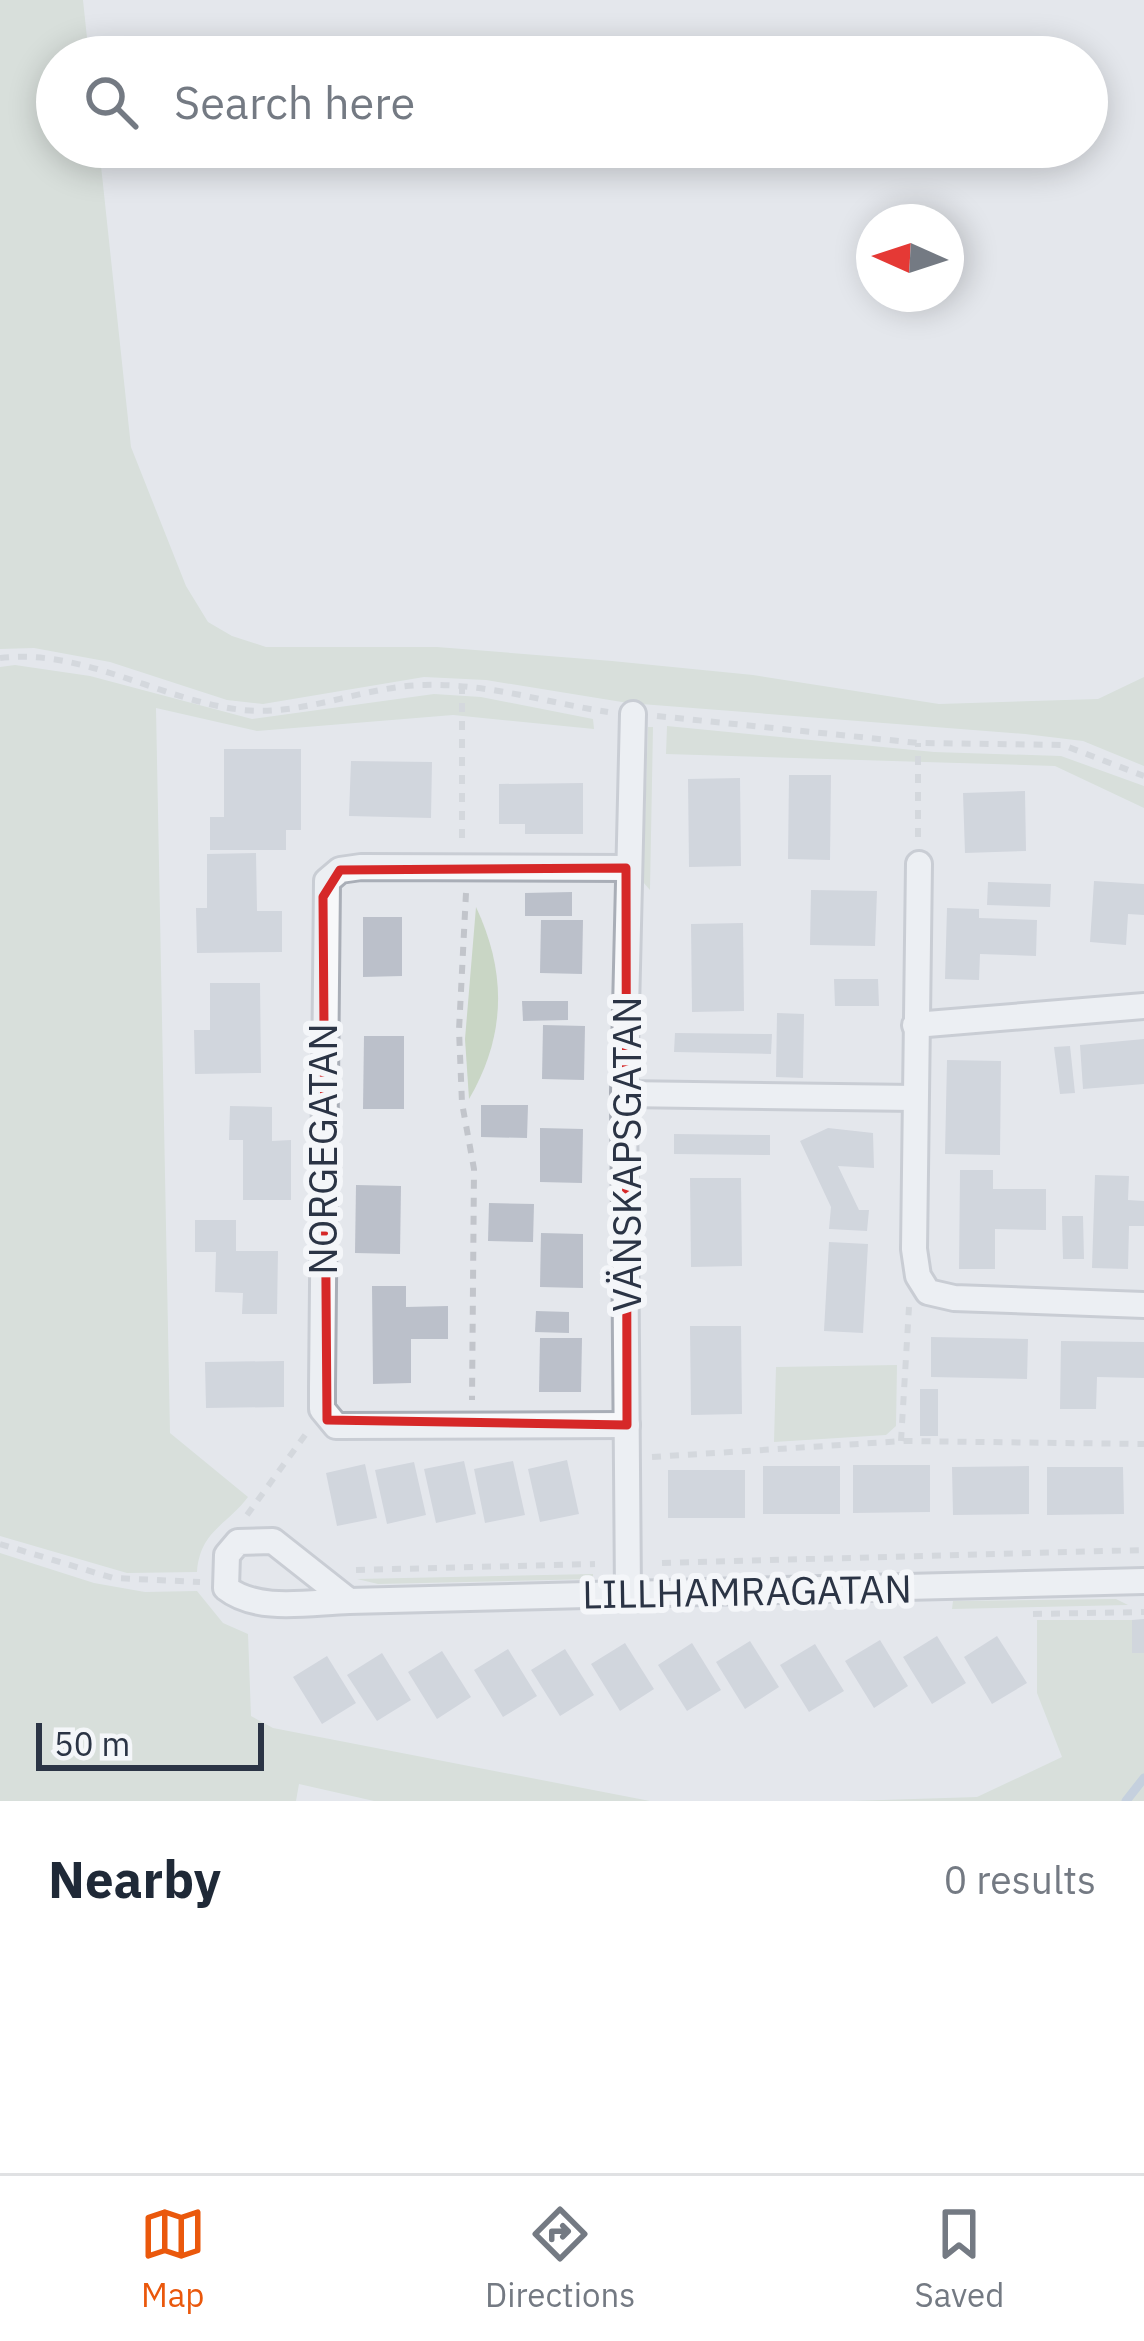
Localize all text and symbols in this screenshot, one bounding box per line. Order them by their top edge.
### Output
search box [36,36,1108,168]
icon: search [78,69,144,135]
text: Search here [174,73,415,131]
north arrow [856,204,964,312]
street label: VÄNSKAPSGATAN [601,996,652,1312]
street label: NORGEGATAN [297,1023,348,1275]
street label: LILLHAMRAGATAN [582,1563,912,1619]
scale bar [36,1717,264,1770]
text: 50 m [54,1722,130,1765]
text: Nearby [48,1846,221,1912]
text: 0 results [944,1854,1096,1905]
tab: Map [140,2201,206,2316]
tab: Directions [485,2201,635,2316]
tab: Saved [915,2201,1004,2316]

